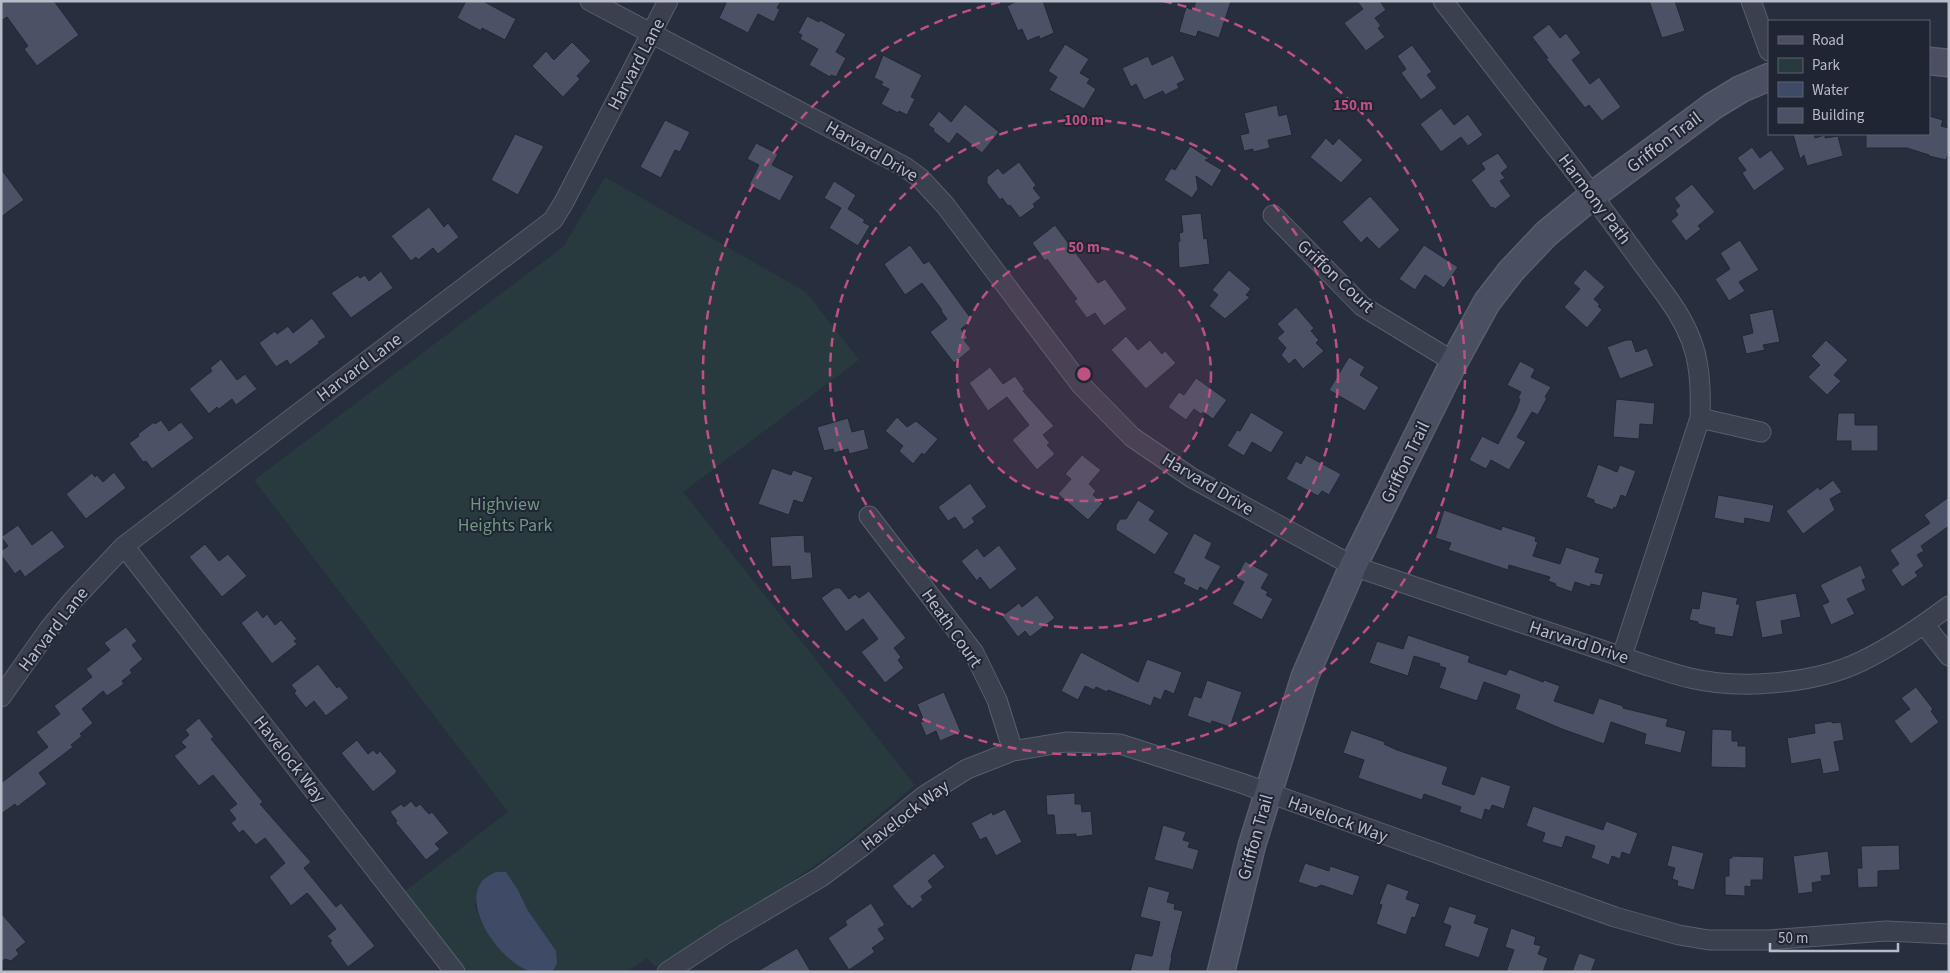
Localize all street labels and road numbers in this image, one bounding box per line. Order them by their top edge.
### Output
street label: Harvard Lane [602,14,671,115]
street label: Griffon Trail [1622,106,1707,179]
street label: Harvard Drive [821,115,923,188]
street label: Harmony Path [1552,149,1637,250]
street label: Griffon Court [1292,234,1380,319]
street label: Harvard Lane [311,327,407,408]
street label: Griffon Trail [1375,417,1436,507]
street label: Harvard Drive [1157,447,1259,522]
street label: Harvard Lane [12,582,94,677]
street label: Heath Court [915,584,988,673]
street label: Harvard Drive [1526,615,1632,670]
street label: Havelock Way [248,710,332,809]
street label: Havelock Way [856,774,955,857]
street label: Havelock Way [1284,790,1392,849]
street label: Griffon Trail [1231,791,1280,883]

